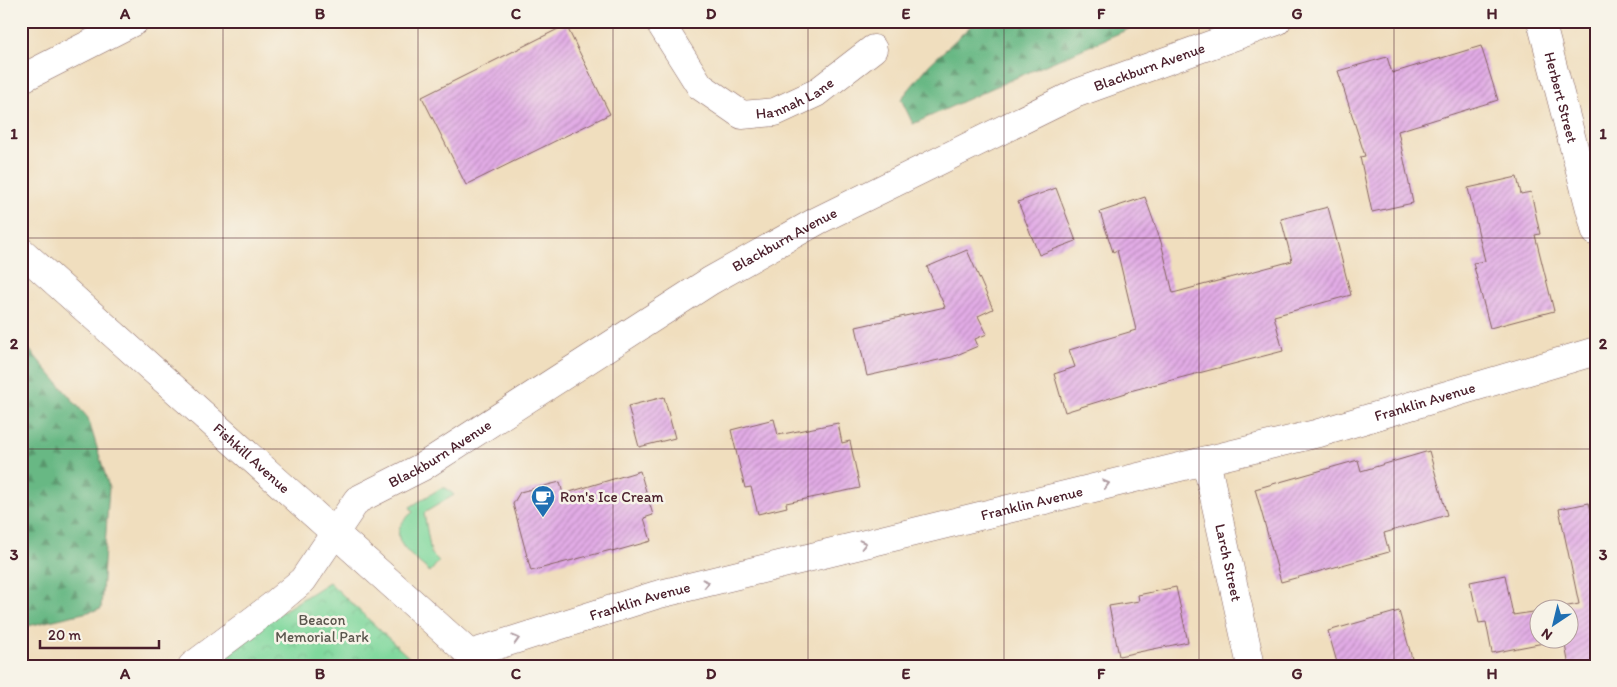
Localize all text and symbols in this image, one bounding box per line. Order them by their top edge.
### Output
text: A [119,4,131,23]
text: B [315,4,326,23]
text: C [511,4,522,23]
text: D [706,4,717,23]
text: E [902,4,911,23]
text: F [1097,4,1106,23]
text: G [1291,4,1303,23]
text: H [1486,4,1498,23]
street label: Blackburn Avenue [1091,39,1207,95]
street label: Herbert Street [1540,50,1582,145]
street label: Hannah Lane [755,74,837,123]
text: 1 [10,124,18,143]
text: 1 [1599,124,1607,143]
street label: Blackburn Avenue [729,204,840,276]
text: 2 [10,334,19,353]
text: 2 [1599,334,1608,353]
street label: Franklin Avenue [1372,378,1477,425]
street label: Blackburn Avenue [386,416,495,491]
street label: Fishkill Avenue [209,419,294,497]
one-way arrow [1102,479,1111,490]
street label: Franklin Avenue [979,482,1085,524]
cafe icon: Ron's Ice Cream [530,484,556,518]
place label: Ron's Ice Cream [560,488,664,506]
street label: Larch Street [1211,522,1246,604]
one-way arrow [859,539,868,550]
text: 3 [10,545,19,564]
text: 3 [1599,545,1608,564]
street label: Franklin Avenue [587,578,692,625]
one-way arrow [701,578,710,589]
north arrow [1530,600,1580,650]
park label: Beacon Memorial Park [275,611,369,646]
scale bar [40,617,159,649]
text: N [1538,625,1556,644]
text: 20 m [48,626,82,644]
one-way arrow [512,635,520,645]
text: A [119,664,131,683]
text: B [315,664,326,683]
text: C [511,664,522,683]
text: D [706,664,717,683]
text: E [902,664,911,683]
text: F [1097,664,1106,683]
text: G [1291,664,1303,683]
text: H [1486,664,1498,683]

